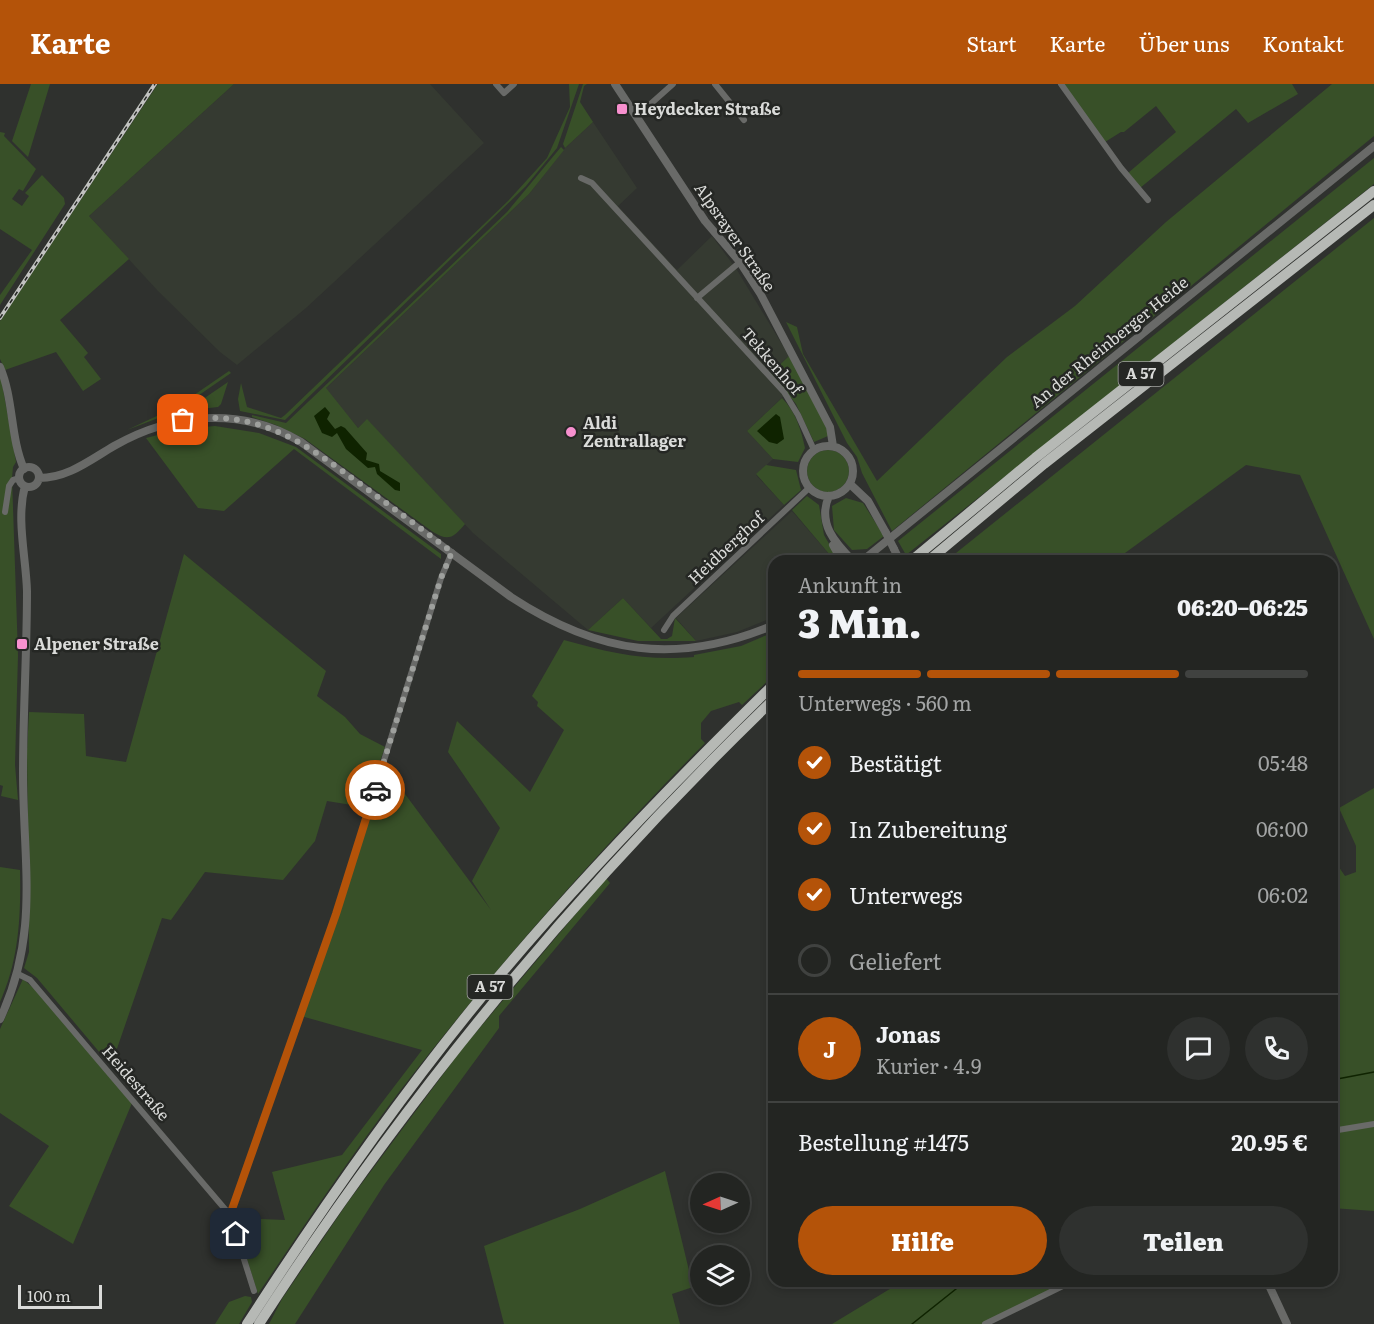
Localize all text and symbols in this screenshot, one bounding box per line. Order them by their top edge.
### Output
text: Karte [30,21,111,63]
text: Start [966,27,1017,58]
text: Karte [1050,27,1105,58]
text: Über uns [1138,27,1229,58]
text: Kontakt [1262,27,1344,58]
place label: Heydecker Straße [634,96,781,120]
marker: Heydecker Straße [615,102,629,116]
street label: Alpsrayer Straße [689,177,782,296]
street label: An der Rheinberger Heide [1024,270,1193,413]
street label: Tekkenhof [737,321,810,401]
road number: A 57 [1118,362,1164,386]
pin [157,394,208,445]
icon: bag [166,403,199,436]
place label: Aldi Zentrallager [583,410,686,452]
marker: Aldi Zentrallager [564,425,578,439]
street label: Heidberghof [682,504,770,589]
text: Ankunft in [798,569,902,599]
text: 06:20–06:25 [1177,590,1308,623]
text: 3 Min. [798,592,921,650]
place label: Alpener Straße [34,631,159,655]
marker: Alpener Straße [15,637,29,651]
text: Unterwegs · 560 m [798,687,972,717]
icon: check [798,746,831,779]
text: Bestätigt [849,746,942,779]
text: 05:48 [1258,747,1308,777]
courier [345,760,405,820]
icon: car [359,774,392,807]
icon: check [798,812,831,845]
text: In Zubereitung [849,812,1007,845]
text: 06:00 [1256,813,1308,843]
icon: check [798,878,831,911]
text: Unterwegs [849,878,962,911]
text: 06:02 [1258,879,1308,909]
text: Geliefert [849,944,942,977]
road number: A 57 [468,975,512,999]
text: Jonas [876,1017,940,1050]
button: chat [1167,1017,1230,1080]
button: phone [1245,1017,1308,1080]
text: J [823,1032,836,1065]
street label: Heidestraße [97,1039,176,1125]
text: Kurier · 4.9 [876,1050,981,1080]
text: Bestellung #1475 [798,1125,969,1158]
text: 20.95 € [1231,1125,1308,1158]
north arrow [690,1173,750,1233]
map controls [690,1173,750,1305]
button: Hilfe [798,1206,1047,1275]
button: Teilen [1059,1206,1308,1275]
pin [210,1208,261,1259]
icon: home [219,1217,252,1250]
button: layers [690,1245,750,1305]
scale bar [18,1282,102,1310]
text: 100 m [27,1283,71,1307]

